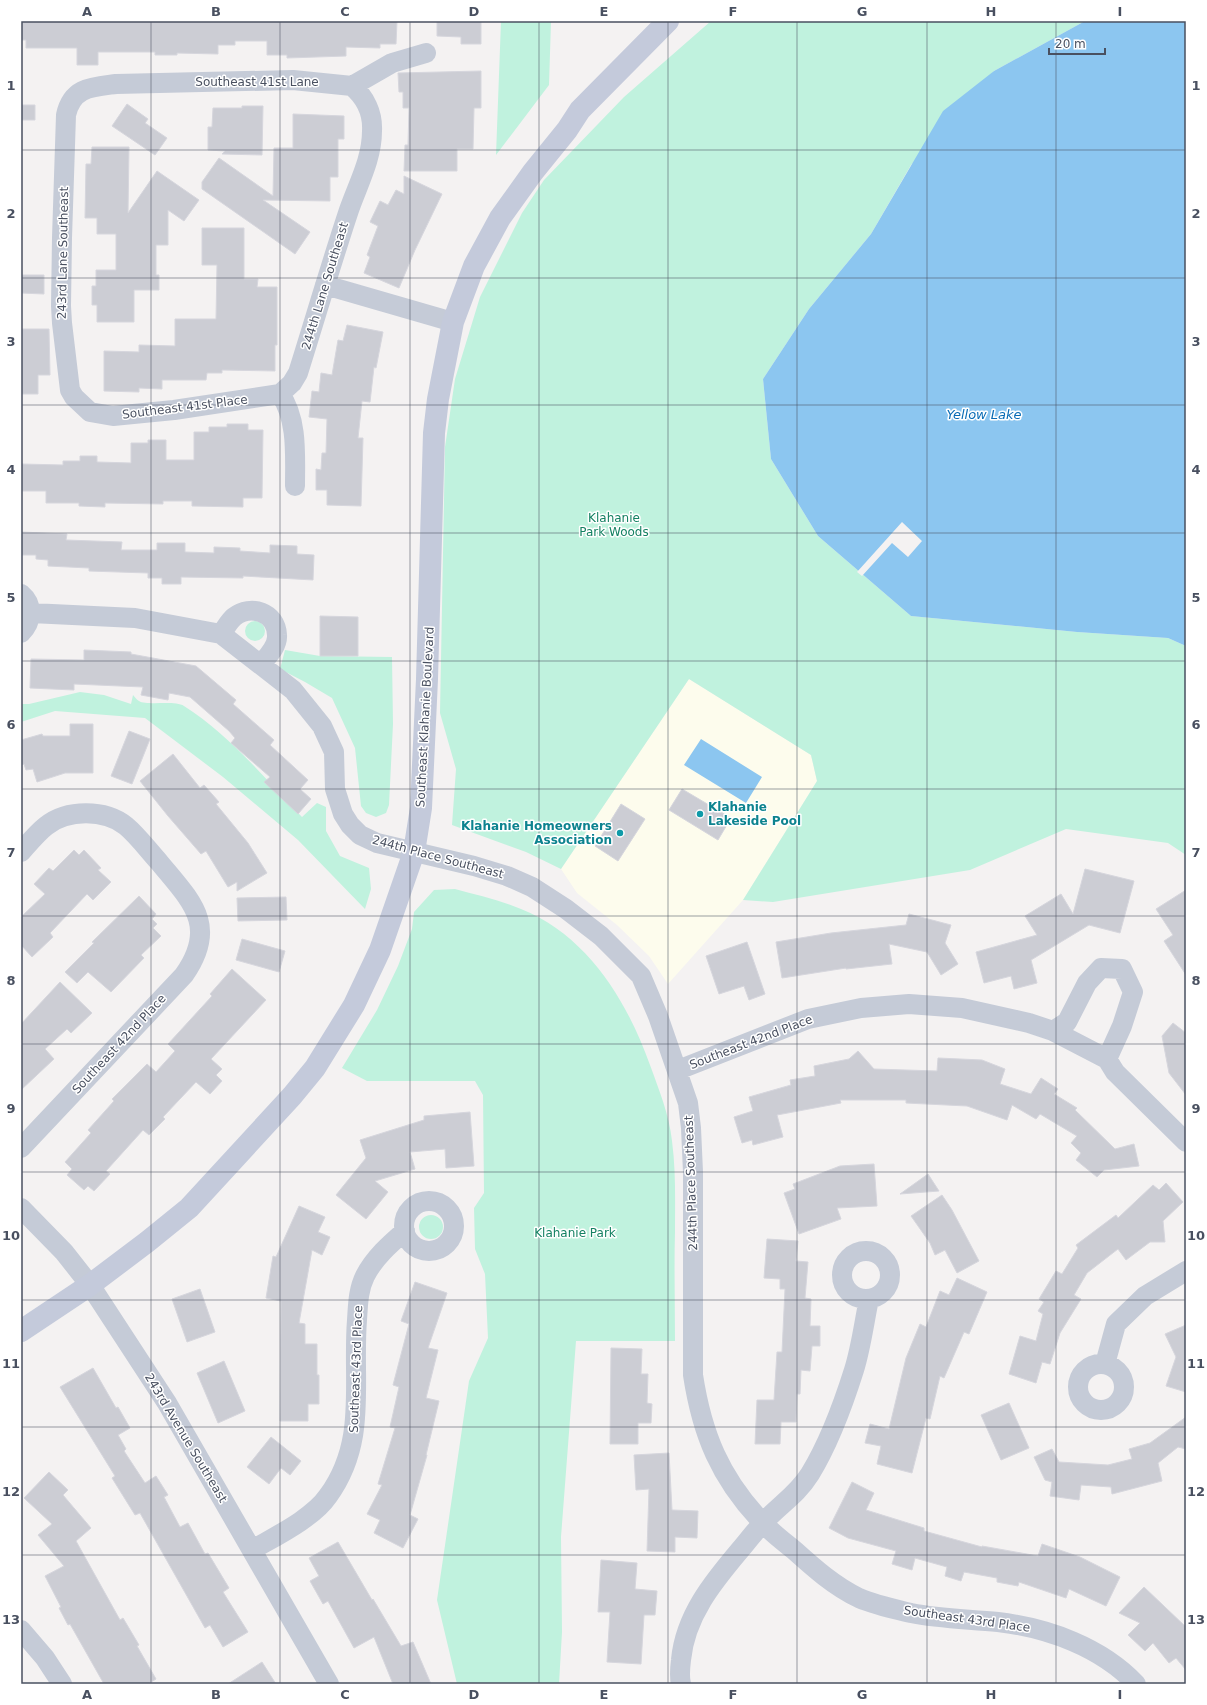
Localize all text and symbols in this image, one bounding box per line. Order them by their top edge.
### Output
text: A [82,4,92,19]
text: B [211,4,221,19]
text: C [340,4,350,19]
text: D [469,4,480,19]
text: E [600,4,608,19]
text: F [729,4,737,19]
text: G [857,4,867,19]
text: H [986,4,996,19]
text: I [1118,4,1122,19]
scale bar [1049,30,1105,56]
text: 20 m [1055,37,1086,51]
street label: Southeast 41st Lane [195,75,319,89]
text: 1 [6,78,16,93]
text: 1 [1191,78,1201,93]
street label: 243rd Lane Southeast [55,186,71,319]
text: 2 [6,206,16,221]
text: 2 [1191,206,1201,221]
street label: 244th Lane Southeast [299,220,351,351]
text: 3 [6,334,16,349]
text: 3 [1191,334,1201,349]
street label: Southeast 41st Place [121,392,249,422]
water label: Yellow Lake [946,407,1022,422]
text: 4 [6,462,16,477]
text: 4 [1191,462,1201,477]
park label: Klahanie Park Woods [579,511,649,539]
text: 5 [6,590,16,605]
text: 5 [1191,590,1201,605]
street label: Southeast Klahanie Boulevard [413,626,437,808]
text: 6 [6,717,16,732]
text: 6 [1191,717,1201,732]
place label: Klahanie Lakeside Pool [708,800,801,828]
marker: Klahanie Lakeside Pool [695,809,705,819]
place label: Klahanie Homeowners Association [461,819,612,847]
marker: Klahanie Homeowners Association [615,828,625,838]
street label: 244th Place Southeast [371,833,505,881]
text: 7 [6,845,16,860]
text: 7 [1191,845,1201,860]
text: 8 [6,973,16,988]
text: 8 [1191,973,1201,988]
street label: Southeast 42nd Place [69,991,169,1097]
street label: Southeast 42nd Place [688,1012,814,1072]
text: 9 [6,1101,16,1116]
text: 9 [1191,1101,1201,1116]
street label: 244th Place Southeast [682,1115,700,1251]
park label: Klahanie Park [534,1226,616,1240]
text: 10 [2,1228,20,1243]
text: 10 [1187,1228,1205,1243]
street label: Southeast 43rd Place [347,1305,365,1433]
text: 11 [2,1356,20,1371]
text: 11 [1187,1356,1205,1371]
street label: 243rd Avenue Southeast [142,1371,230,1505]
text: 12 [2,1484,20,1499]
text: 12 [1187,1484,1205,1499]
street label: Southeast 43rd Place [903,1603,1031,1635]
text: 13 [2,1612,20,1627]
text: 13 [1187,1612,1205,1627]
text: A [82,1687,92,1702]
text: B [211,1687,221,1702]
text: C [340,1687,350,1702]
text: D [469,1687,480,1702]
text: E [600,1687,608,1702]
text: F [729,1687,737,1702]
text: G [857,1687,867,1702]
text: H [986,1687,996,1702]
text: I [1118,1687,1122,1702]

